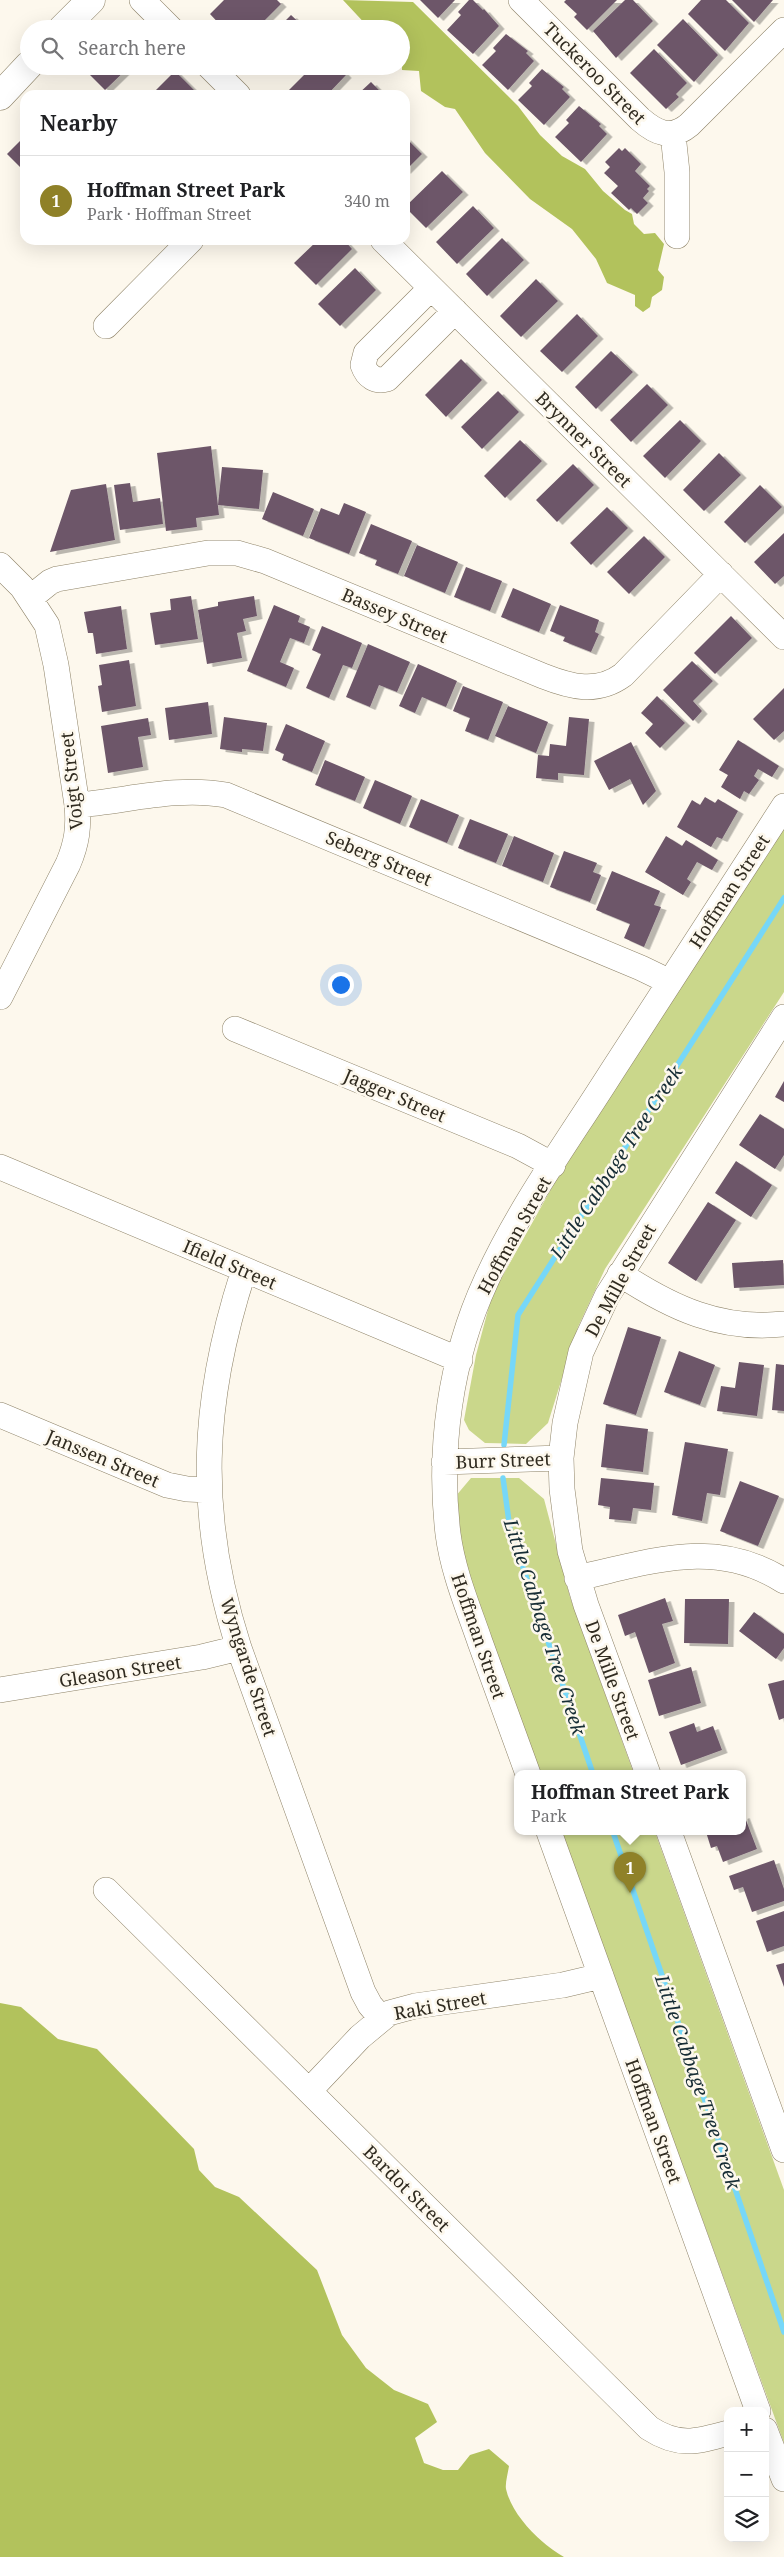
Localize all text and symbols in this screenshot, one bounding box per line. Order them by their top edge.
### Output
street label: Tuckeroo Street [539,17,651,129]
search box [20,20,410,75]
icon: search [38,34,66,62]
text: Search here [78,35,186,61]
text: Nearby [40,109,118,137]
text: Hoffman Street Park [87,177,285,203]
text: 1 [51,190,61,212]
text: 340 m [344,190,390,212]
text: Park · Hoffman Street [87,203,251,225]
street label: Brynner Street [531,386,637,492]
street label: Bassey Street [338,582,452,648]
street label: Voigt Street [54,731,88,831]
street label: Seberg Street [322,825,436,891]
street label: Hoffman Street [683,830,775,952]
your location [328,972,354,998]
water label: Little Cabbage Tree Creek [543,1059,689,1265]
street label: Jagger Street [339,1062,450,1127]
street label: Hoffman Street [472,1172,556,1298]
street label: De Mille Street [579,1219,661,1341]
street label: Ifield Street [179,1233,281,1295]
street label: Janssen Street [42,1423,163,1493]
street label: Burr Street [455,1446,551,1474]
water label: Little Cabbage Tree Creek [497,1515,593,1739]
street label: Hoffman Street [446,1570,512,1702]
street label: Wyngarde Street [215,1595,283,1739]
street label: De Mille Street [580,1617,646,1743]
street label: Gleason Street [57,1650,183,1692]
popup [514,1770,746,1835]
text: Hoffman Street Park [531,1779,729,1805]
text: Park [531,1805,567,1827]
pin: 1 [614,1852,646,1893]
water label: Little Cabbage Tree Creek [649,1970,747,2194]
street label: Raki Street [392,1985,488,2025]
street label: Hoffman Street [620,2055,688,2187]
street label: Bardot Street [359,2140,455,2236]
map controls [724,2407,769,2542]
button: + [724,2407,769,2452]
button: − [724,2452,769,2497]
button: layers [724,2497,769,2542]

